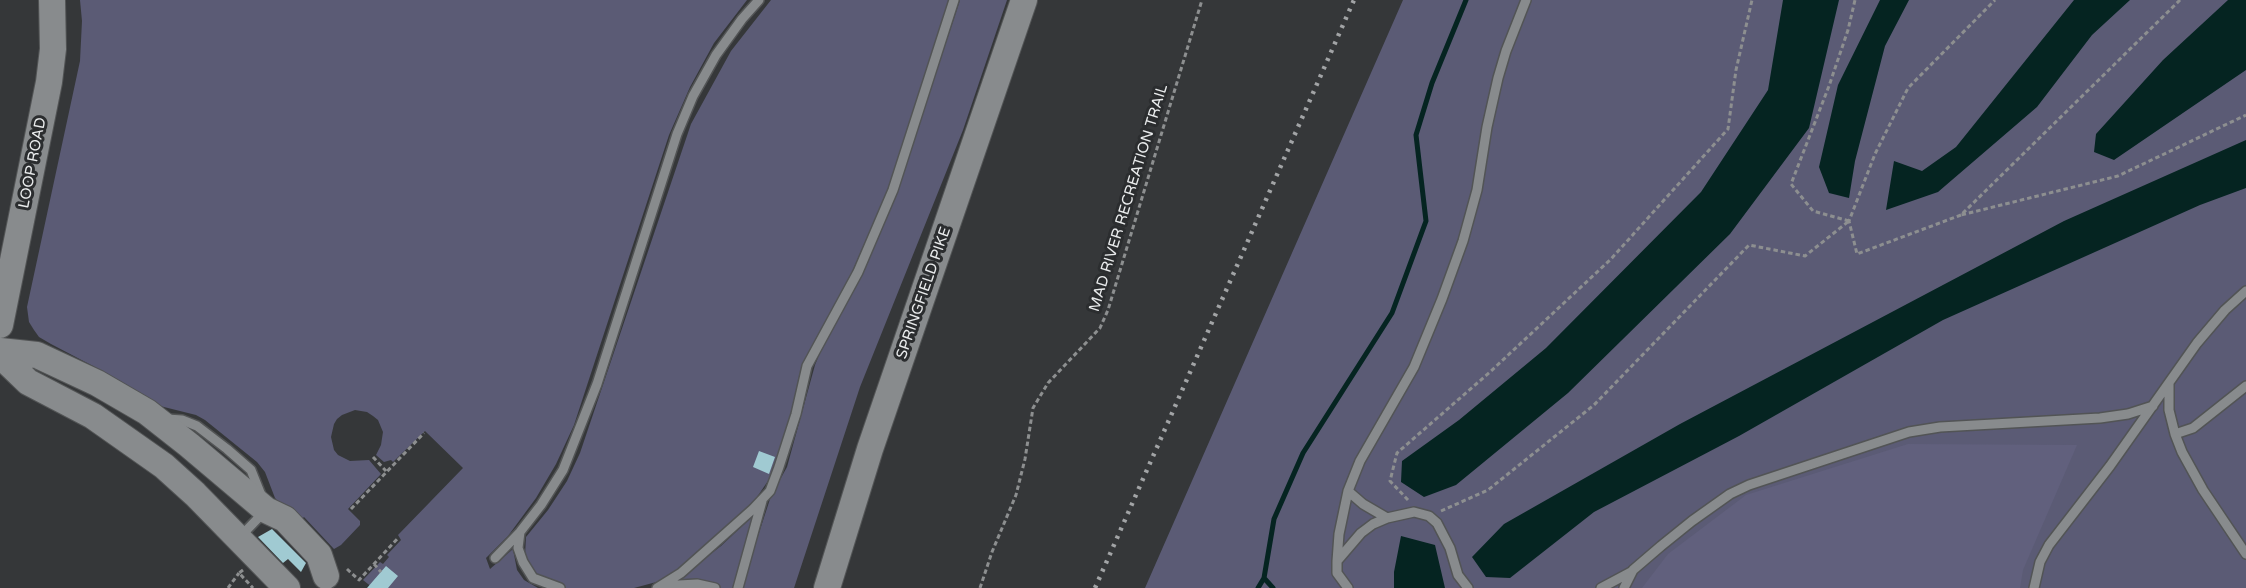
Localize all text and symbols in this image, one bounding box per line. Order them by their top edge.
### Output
street label: MAD RIVER RECREATION TRAIL [1086,82,1172,314]
street label: LOOP ROAD [15,116,51,210]
street label: SPRINGFIELD PIKE [893,225,955,361]

